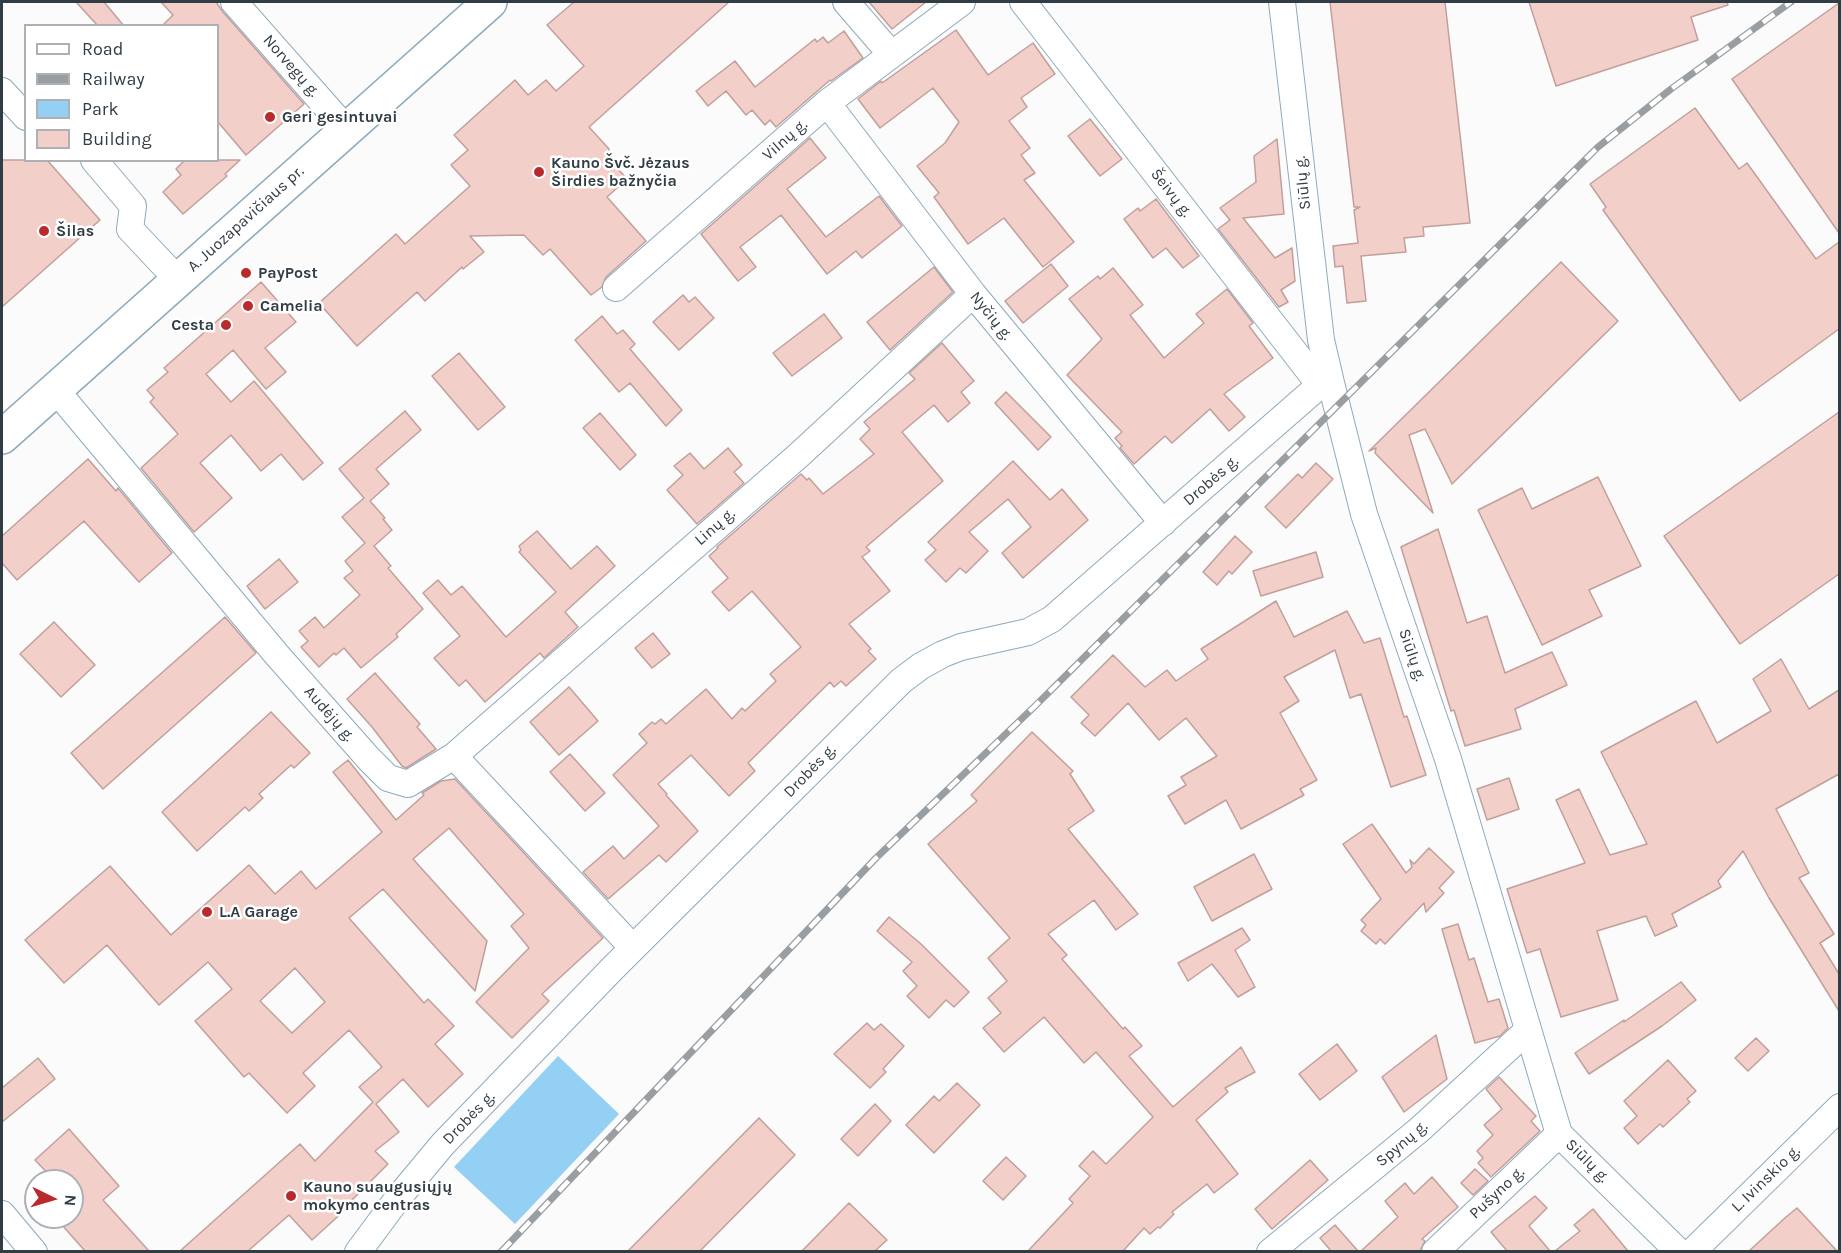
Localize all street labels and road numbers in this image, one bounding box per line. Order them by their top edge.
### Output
street label: Norvegų g. [259,31,323,101]
street label: Vilnų g. [759,115,811,165]
street label: Siūlų g. [1291,155,1315,211]
street label: A. Juozapavičiaus pr. [184,162,308,276]
street label: Šeivų g. [1146,165,1196,221]
street label: Nyčių g. [966,288,1016,344]
street label: Drobės g. [1179,452,1243,510]
street label: Linų g. [691,504,739,550]
street label: Siūlų g. [1394,626,1430,684]
street label: Audėjų g. [300,682,358,746]
street label: Drobės g. [780,740,840,802]
street label: Drobės g. [439,1087,499,1149]
street label: Spynų g. [1372,1117,1432,1171]
street label: Siūlų g. [1561,1135,1613,1187]
street label: L. Ivinskio g. [1728,1142,1804,1216]
street label: Pušyno g. [1466,1163,1528,1223]

